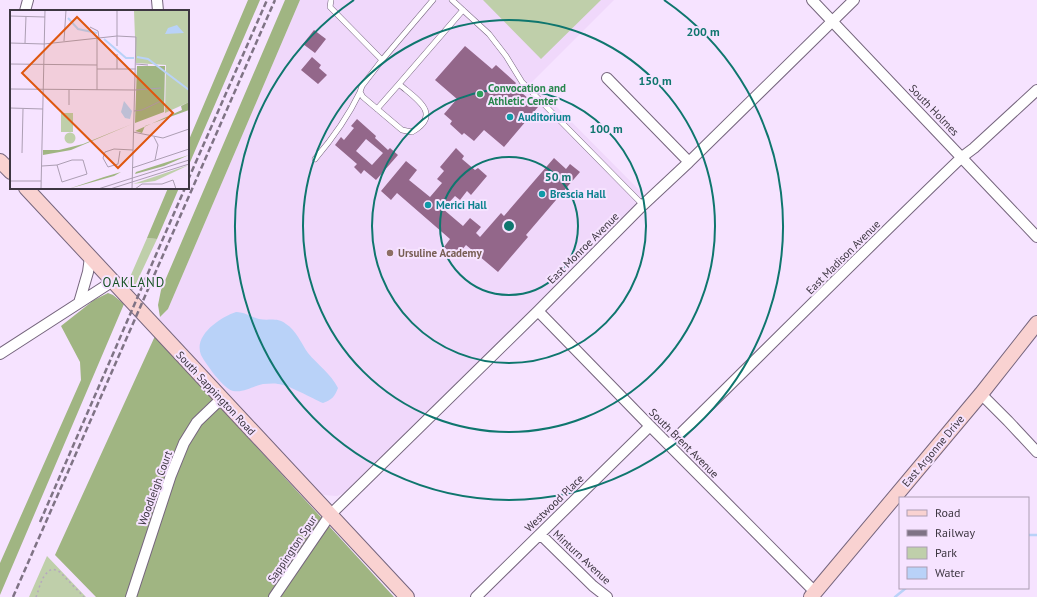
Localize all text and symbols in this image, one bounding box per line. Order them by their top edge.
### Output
inset map [10,10,189,189]
text: 200 m [686,24,720,39]
text: 150 m [638,73,672,88]
place label: Convocation and Athletic Center [488,81,566,108]
street label: South Holmes [906,81,962,139]
marker: Convocation and Athletic Center [475,89,485,99]
place label: Auditorium [518,110,571,124]
marker: Auditorium [505,112,515,122]
text: 100 m [589,121,623,136]
text: 50 m [545,169,571,184]
place label: Brescia Hall [550,187,606,201]
marker: Brescia Hall [537,189,547,199]
place label: Merici Hall [436,198,488,212]
marker: Merici Hall [423,200,433,210]
street label: East Monroe Avenue [544,209,622,287]
street label: East Madison Avenue [803,217,883,297]
centre of rings [502,219,516,233]
place label: Ursuline Academy [398,246,482,260]
marker: Ursuline Academy [385,248,395,258]
district label: OAKLAND [103,274,165,291]
street label: South Sappington Road [173,348,259,438]
street label: South Brent Avenue [646,405,722,481]
street label: East Argonne Drive [899,412,967,490]
street label: Woodleigh Court [135,448,175,527]
street label: Westwood Place [522,471,587,535]
legend [899,497,1029,589]
text: Road [935,505,960,520]
street label: Sappington Spur [264,513,320,585]
text: Railway [935,525,975,540]
street label: Minturn Avenue [550,527,614,588]
text: Park [935,545,957,560]
text: Water [935,565,965,580]

